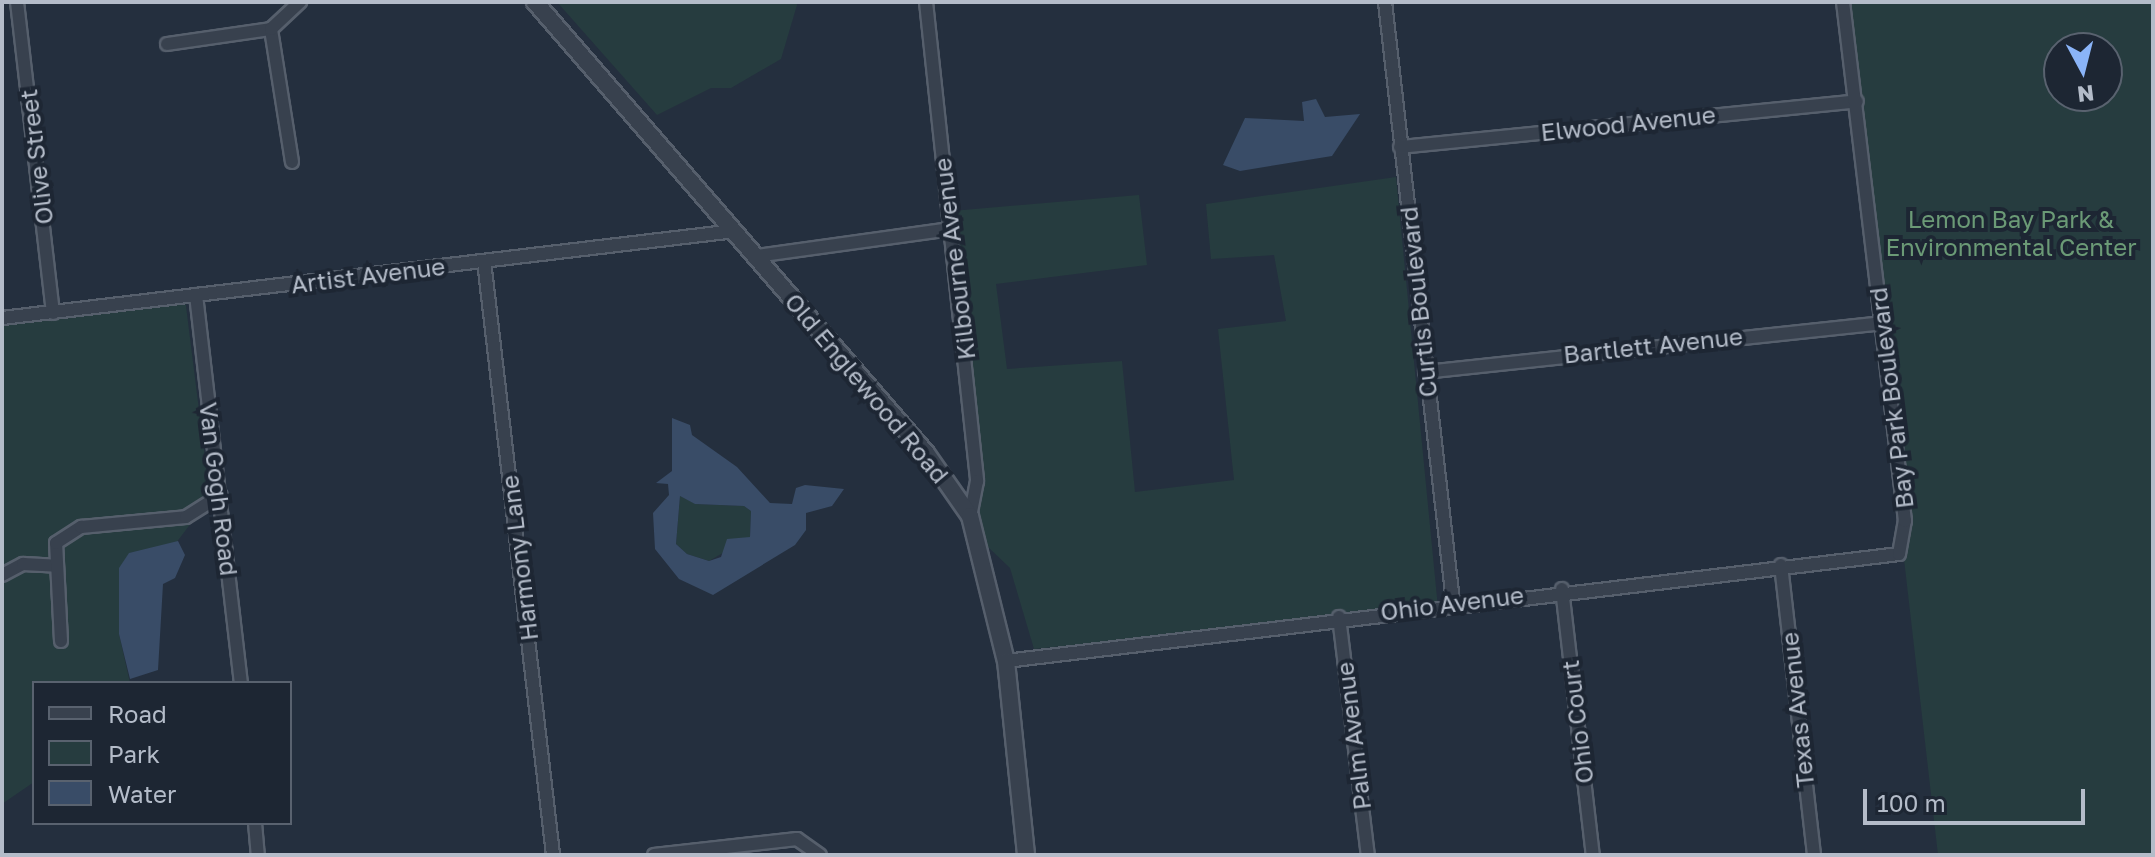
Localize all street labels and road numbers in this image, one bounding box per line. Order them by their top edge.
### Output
street label: Olive Street [13,88,59,226]
street label: Elwood Avenue [1539,100,1717,146]
street label: Kilbourne Avenue [927,156,981,362]
street label: Curtis Boulevard [1394,205,1442,399]
street label: Artist Avenue [289,251,447,299]
street label: Bay Park Boulevard [1863,286,1919,510]
street label: Old Englewood Road [779,287,955,489]
street label: Bartlett Avenue [1562,321,1744,369]
street label: Van Gogh Road [194,401,244,577]
street label: Harmony Lane [495,474,543,642]
street label: Ohio Avenue [1379,580,1525,626]
street label: Texas Avenue [1775,631,1819,789]
street label: Ohio Court [1555,659,1599,785]
street label: Palm Avenue [1330,660,1376,812]

